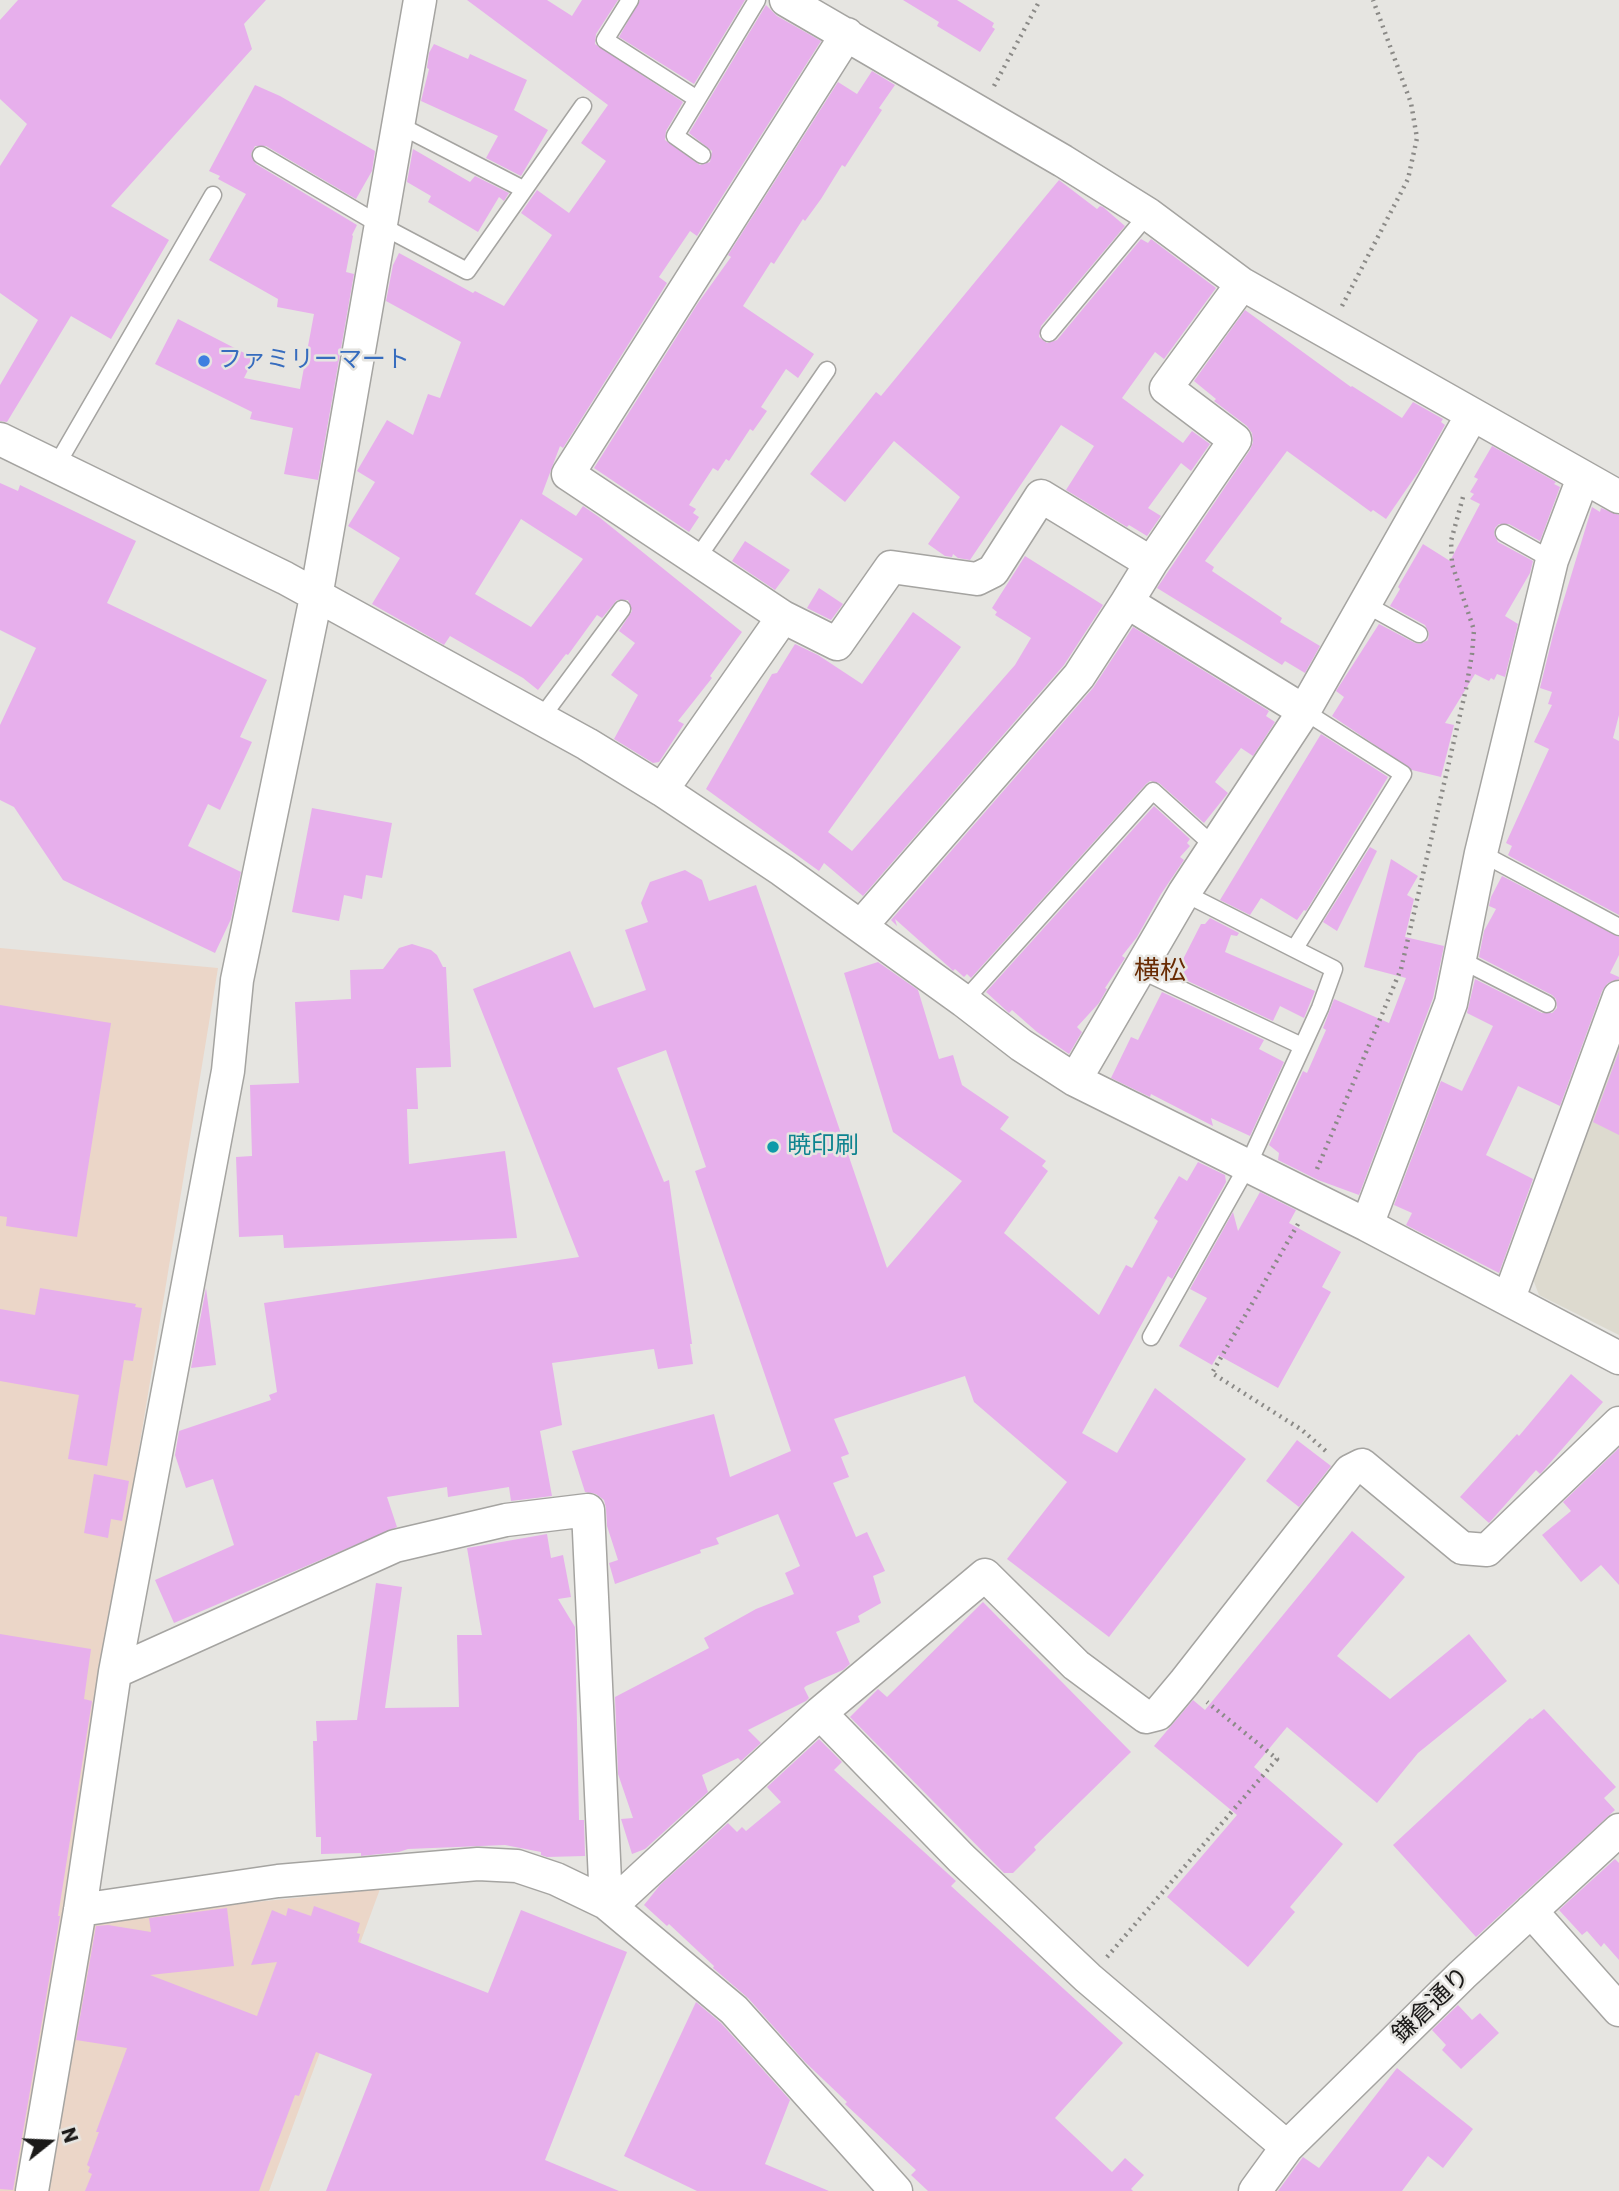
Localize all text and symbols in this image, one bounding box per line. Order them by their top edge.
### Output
place label: ファミリーマート [218,347,410,375]
marker: ファミリーマート [196,353,212,369]
district label: 横松 [1134,956,1186,988]
place label: 暁印刷 [787,1133,859,1161]
marker: 暁印刷 [765,1139,781,1155]
street label: 鎌倉通り [1387,1962,1477,2050]
north arrow [14,2107,84,2177]
text: N [54,2124,84,2146]

